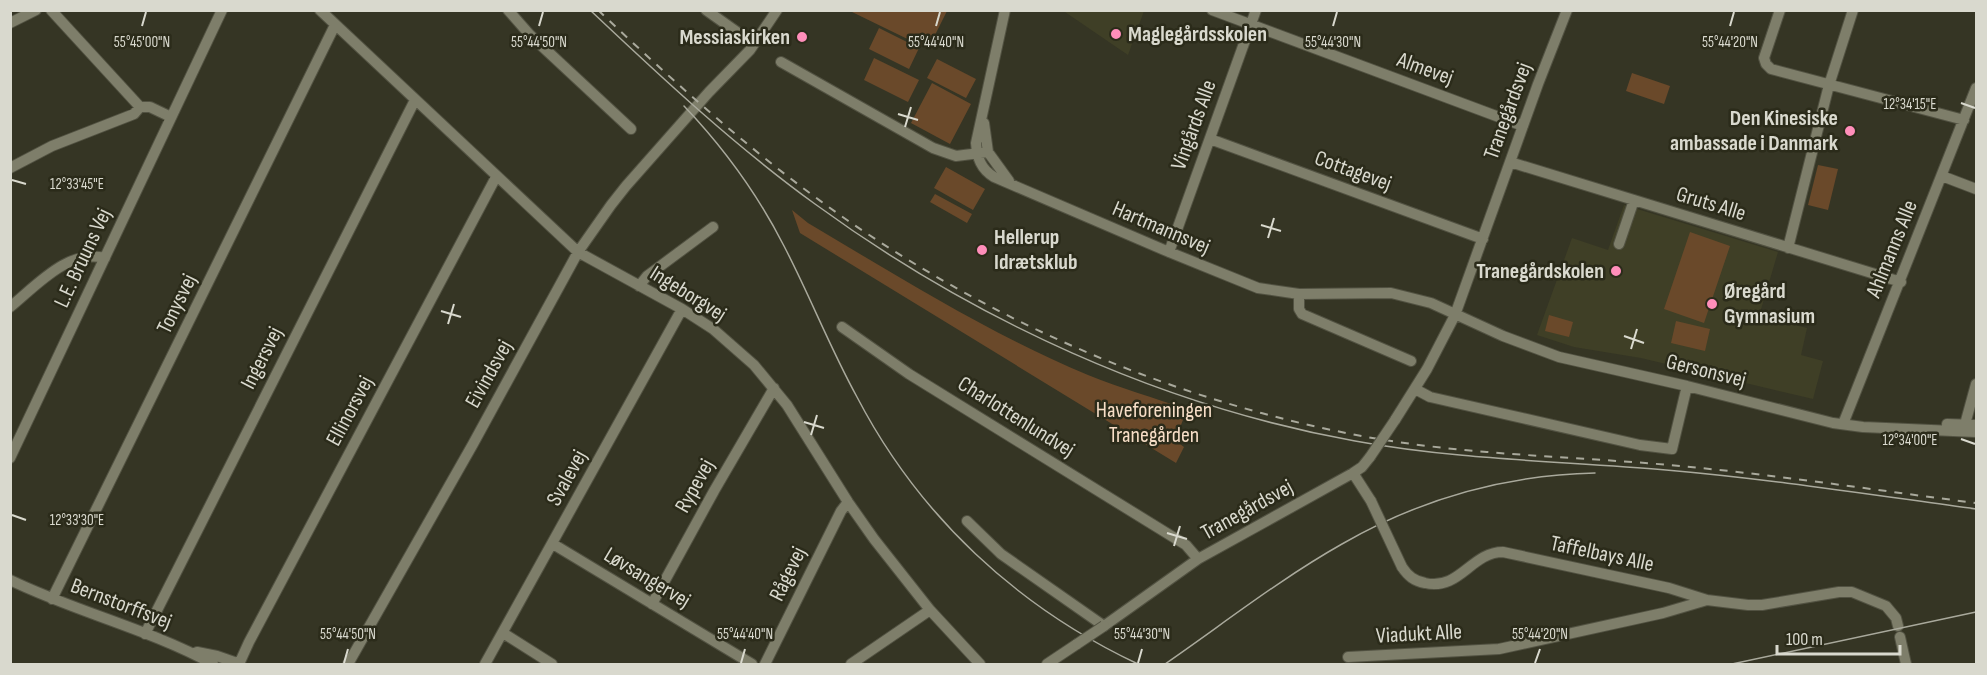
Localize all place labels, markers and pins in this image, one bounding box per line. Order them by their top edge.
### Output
place label: Maglegårdsskolen [1128,21,1267,48]
place label: Messiaskirken [679,24,790,51]
marker: Maglegårdsskolen [1109,27,1123,41]
marker: Messiaskirken [795,30,809,44]
place label: Den Kinesiske ambassade i Danmark [1670,105,1839,157]
marker: Den Kinesiske ambassade i Danmark [1843,124,1857,138]
place label: Hellerup Idrætsklub [994,224,1078,276]
marker: Hellerup Idrætsklub [975,243,989,257]
place label: Tranegårdskolen [1476,258,1604,285]
marker: Tranegårdskolen [1609,264,1623,278]
place label: Øregård Gymnasium [1724,278,1815,330]
marker: Øregård Gymnasium [1705,297,1719,311]

